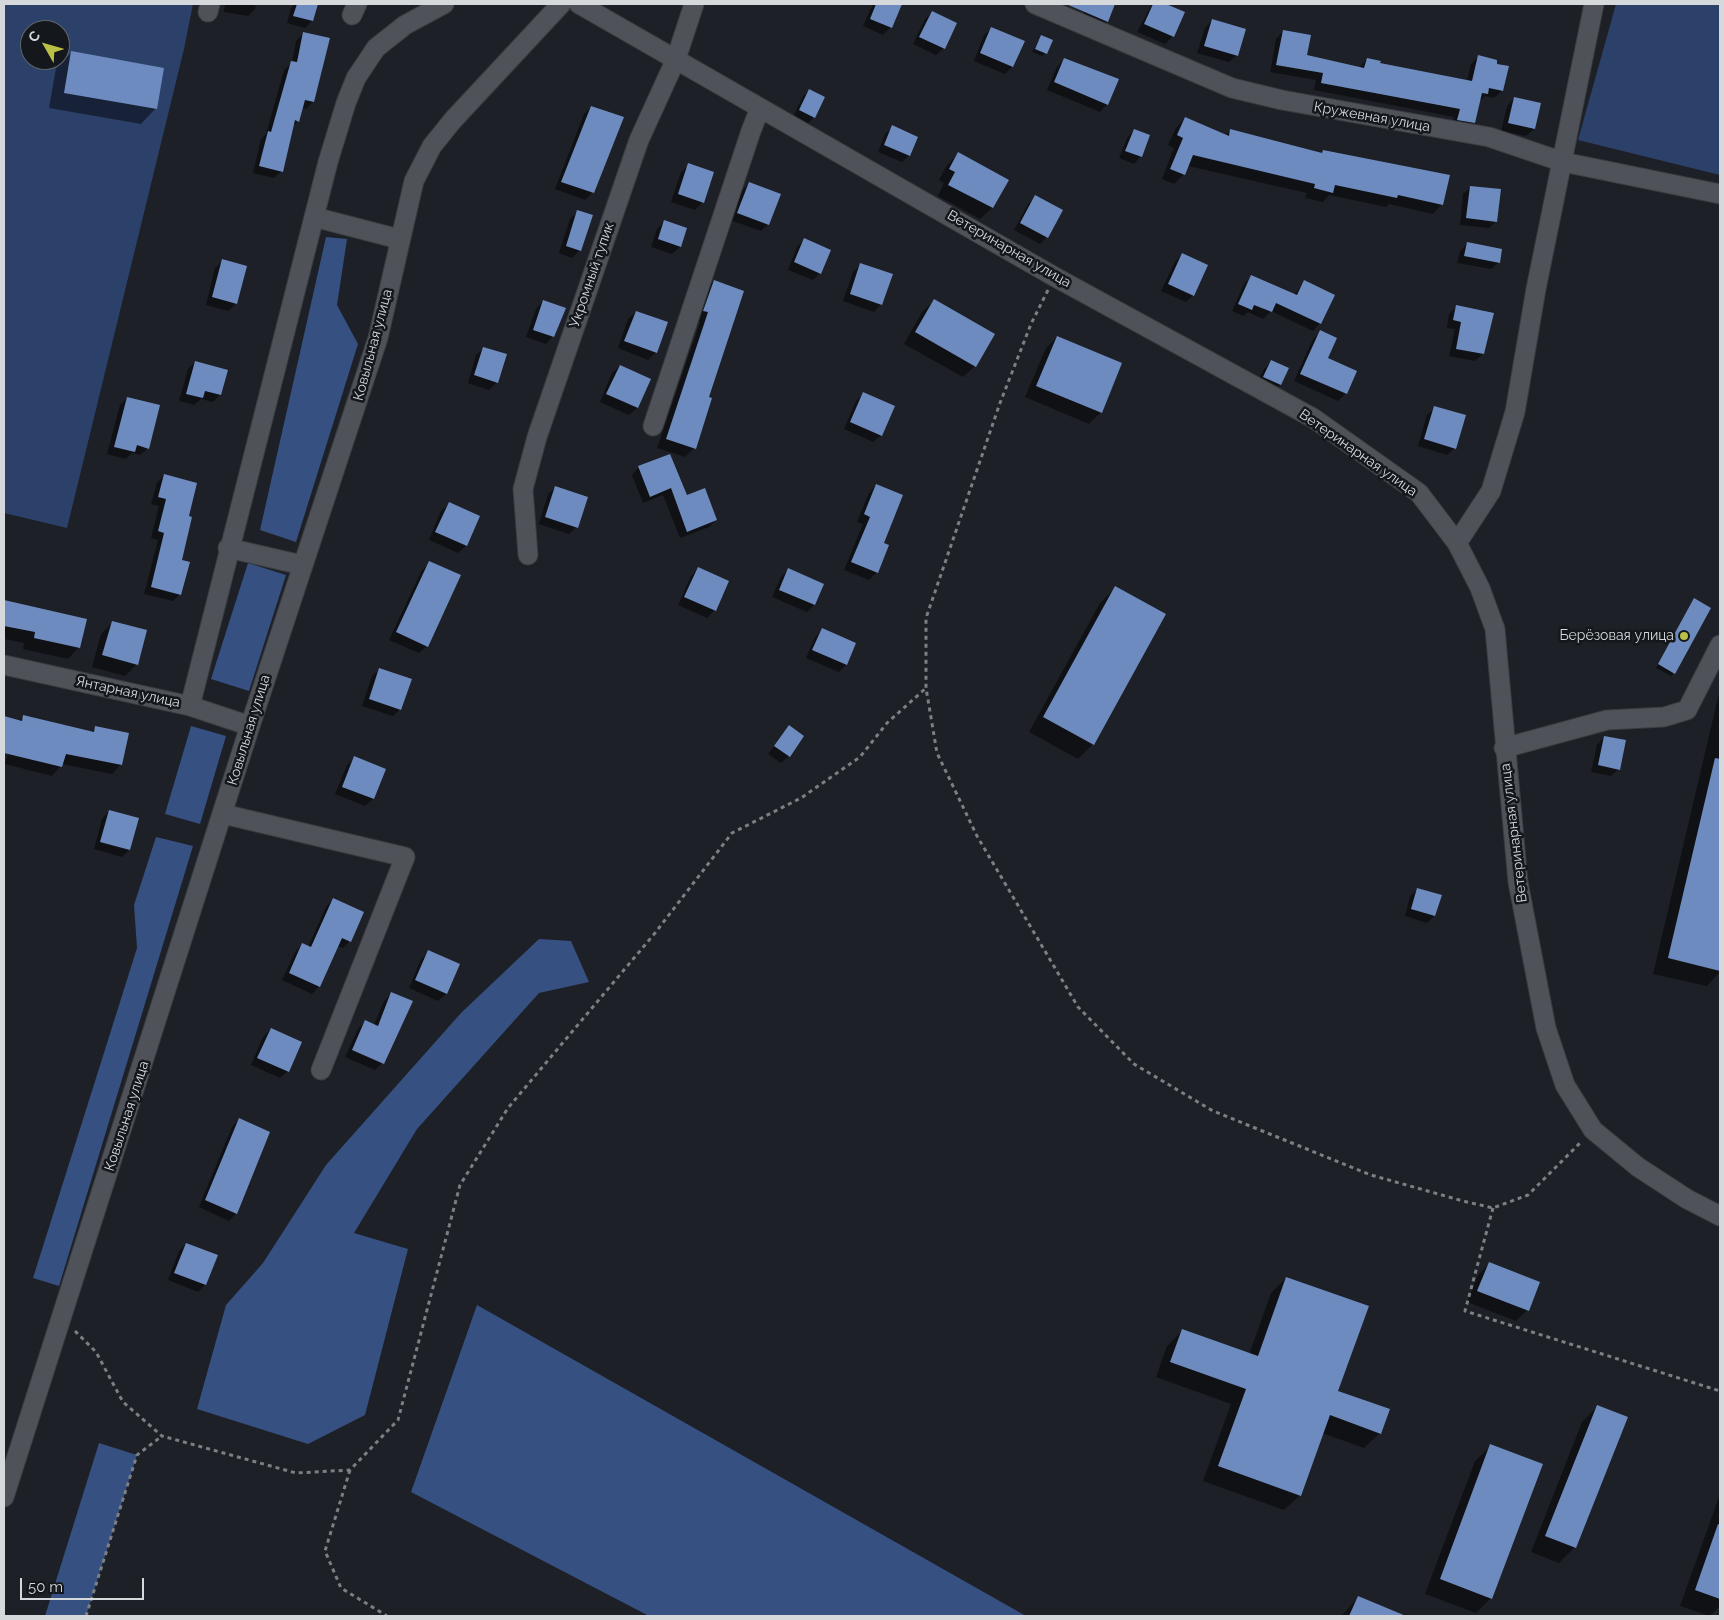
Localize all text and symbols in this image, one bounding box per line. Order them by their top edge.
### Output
north arrow [20,20,70,70]
text: С [25,28,43,45]
street label: Кружевная улица [1313,98,1431,136]
street label: Ветеринарная улица [944,207,1074,291]
street label: Укромный тупик [566,220,618,330]
street label: Ковыльная улица [350,287,396,403]
street label: Ветеринарная улица [1296,406,1420,500]
place label: Берёзовая улица [1559,628,1674,644]
marker: Берёзовая улица [1678,630,1690,642]
street label: Янтарная улица [74,673,182,711]
street label: Ковыльная улица [224,673,274,787]
street label: Ветеринарная улица [1497,762,1531,904]
street label: Ковыльная улица [101,1059,153,1173]
scale bar [22,1568,146,1600]
text: 50 m [28,1578,63,1596]

